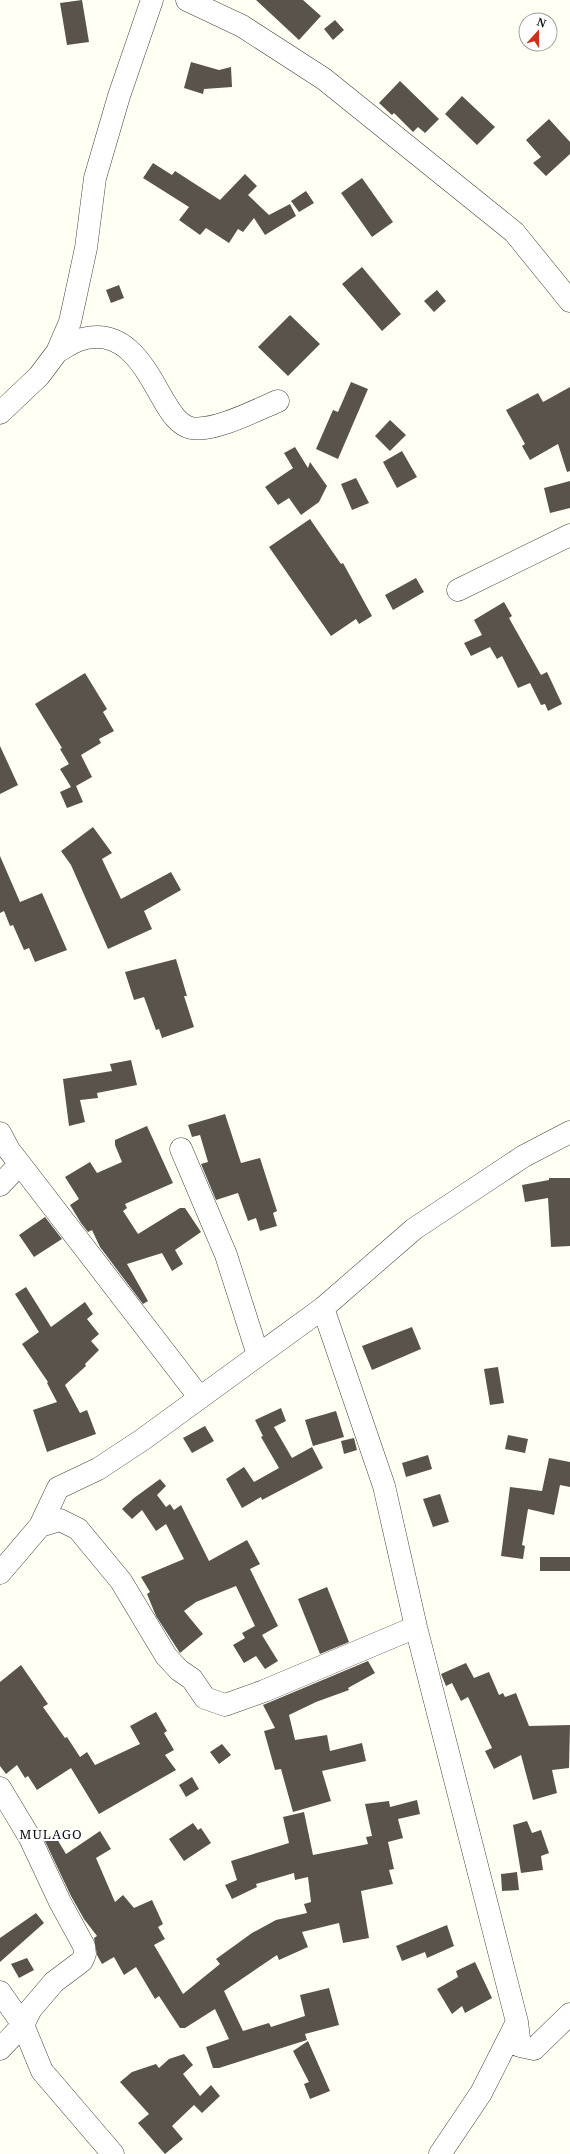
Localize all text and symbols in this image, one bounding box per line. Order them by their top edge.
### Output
north arrow [518,12,558,52]
text: N [535,14,549,31]
district label: MULAGO [19,1825,83,1843]

